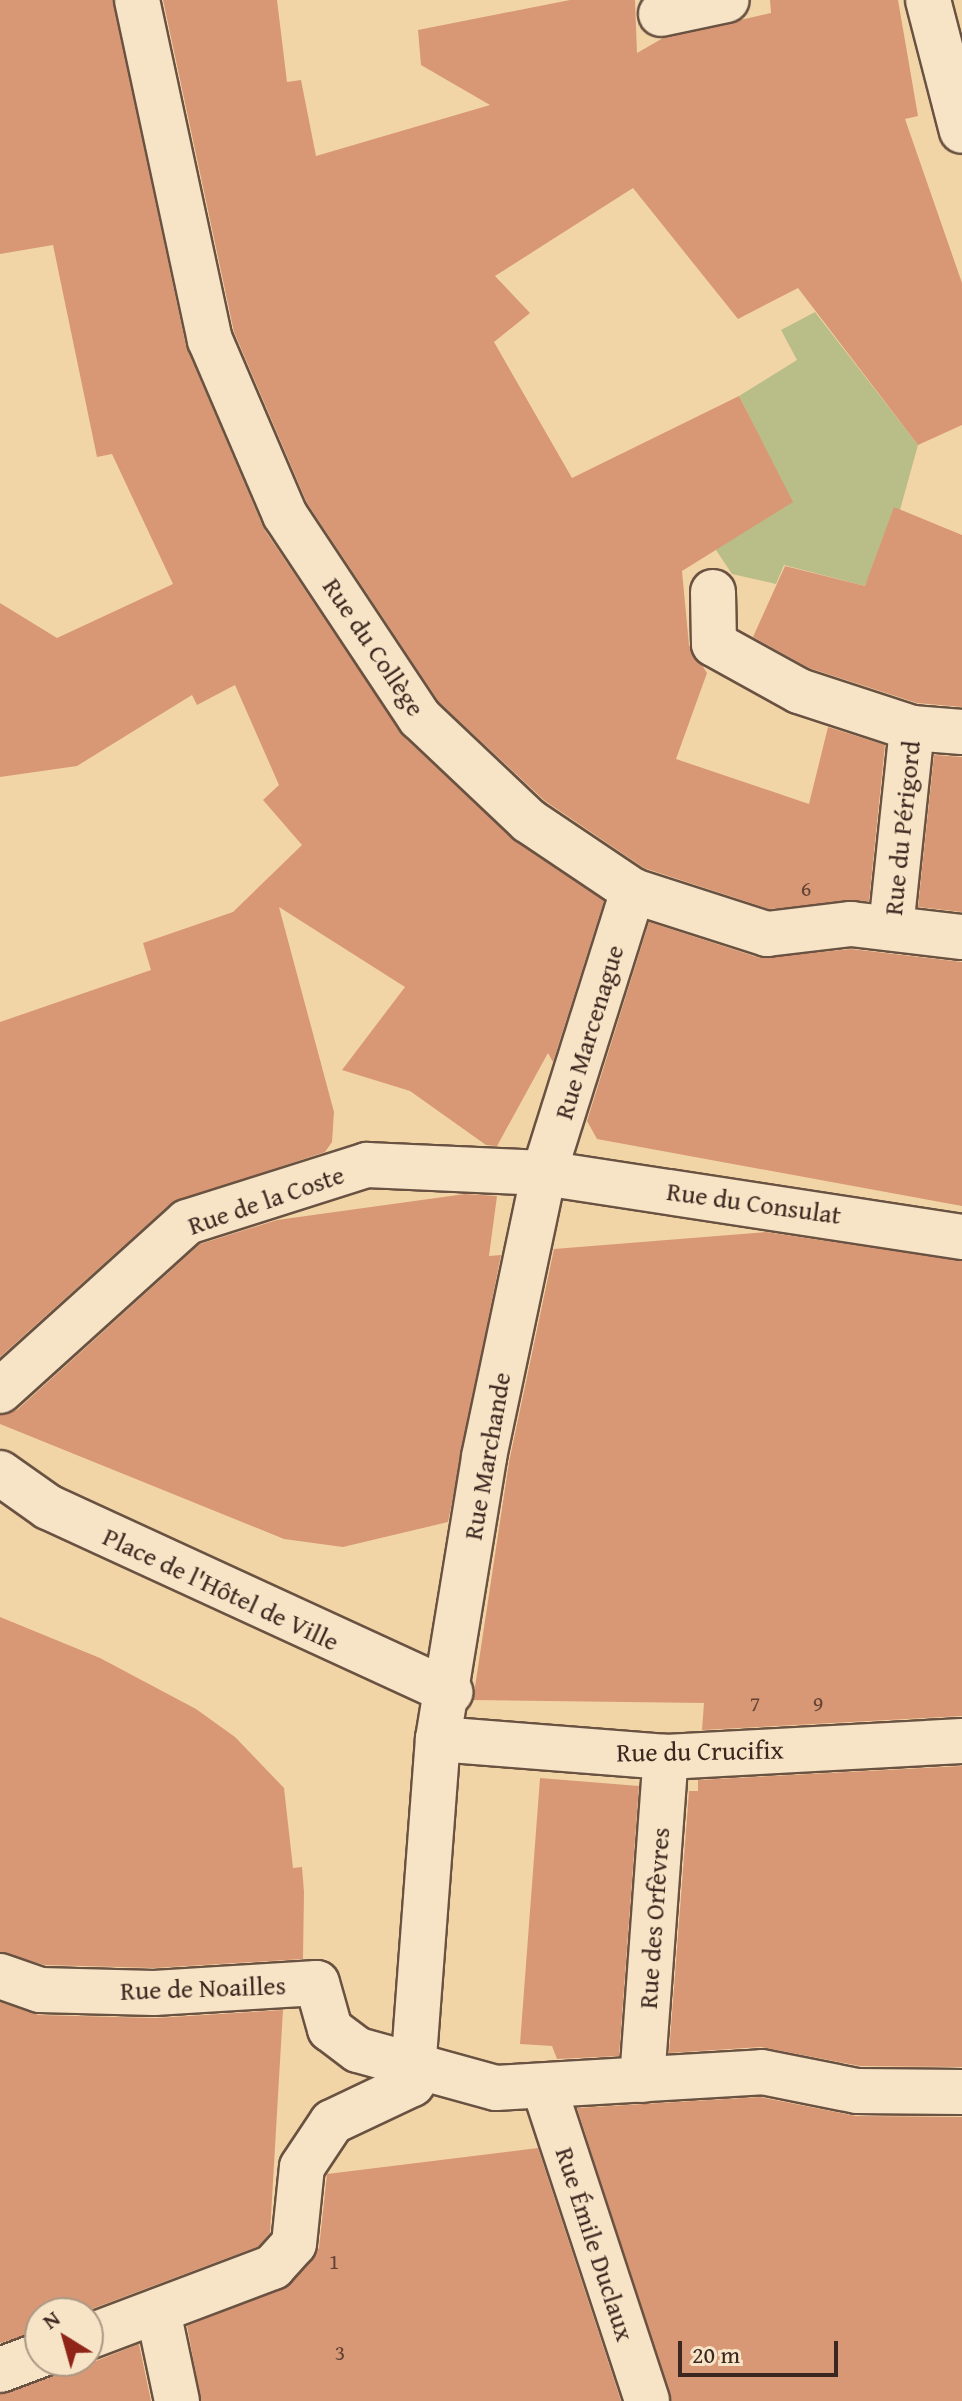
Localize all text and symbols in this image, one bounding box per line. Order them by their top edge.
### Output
street label: Rue du Collège [316,572,432,722]
street label: Rue du Périgord [877,739,927,917]
house number: 6 [801,876,811,902]
street label: Rue Marcenague [548,941,630,1123]
street label: Rue de la Coste [184,1159,348,1241]
street label: Rue du Consulat [665,1175,843,1231]
street label: Rue Marchande [457,1370,517,1542]
street label: Place de l'Hôtel de Ville [98,1521,344,1657]
house number: 7 [750,1691,760,1717]
house number: 9 [813,1691,823,1717]
street label: Rue du Crucifix [616,1734,784,1768]
street label: Rue des Orfèvres [632,1826,676,2010]
street label: Rue de Noailles [120,1970,286,2006]
street label: Rue Émile Duclaux [549,2143,641,2345]
house number: 1 [329,2249,339,2275]
north arrow [24,2297,104,2377]
text: N [35,2302,66,2337]
scale bar [682,2325,842,2375]
text: 20 m [692,2337,740,2372]
house number: 3 [335,2340,345,2366]

